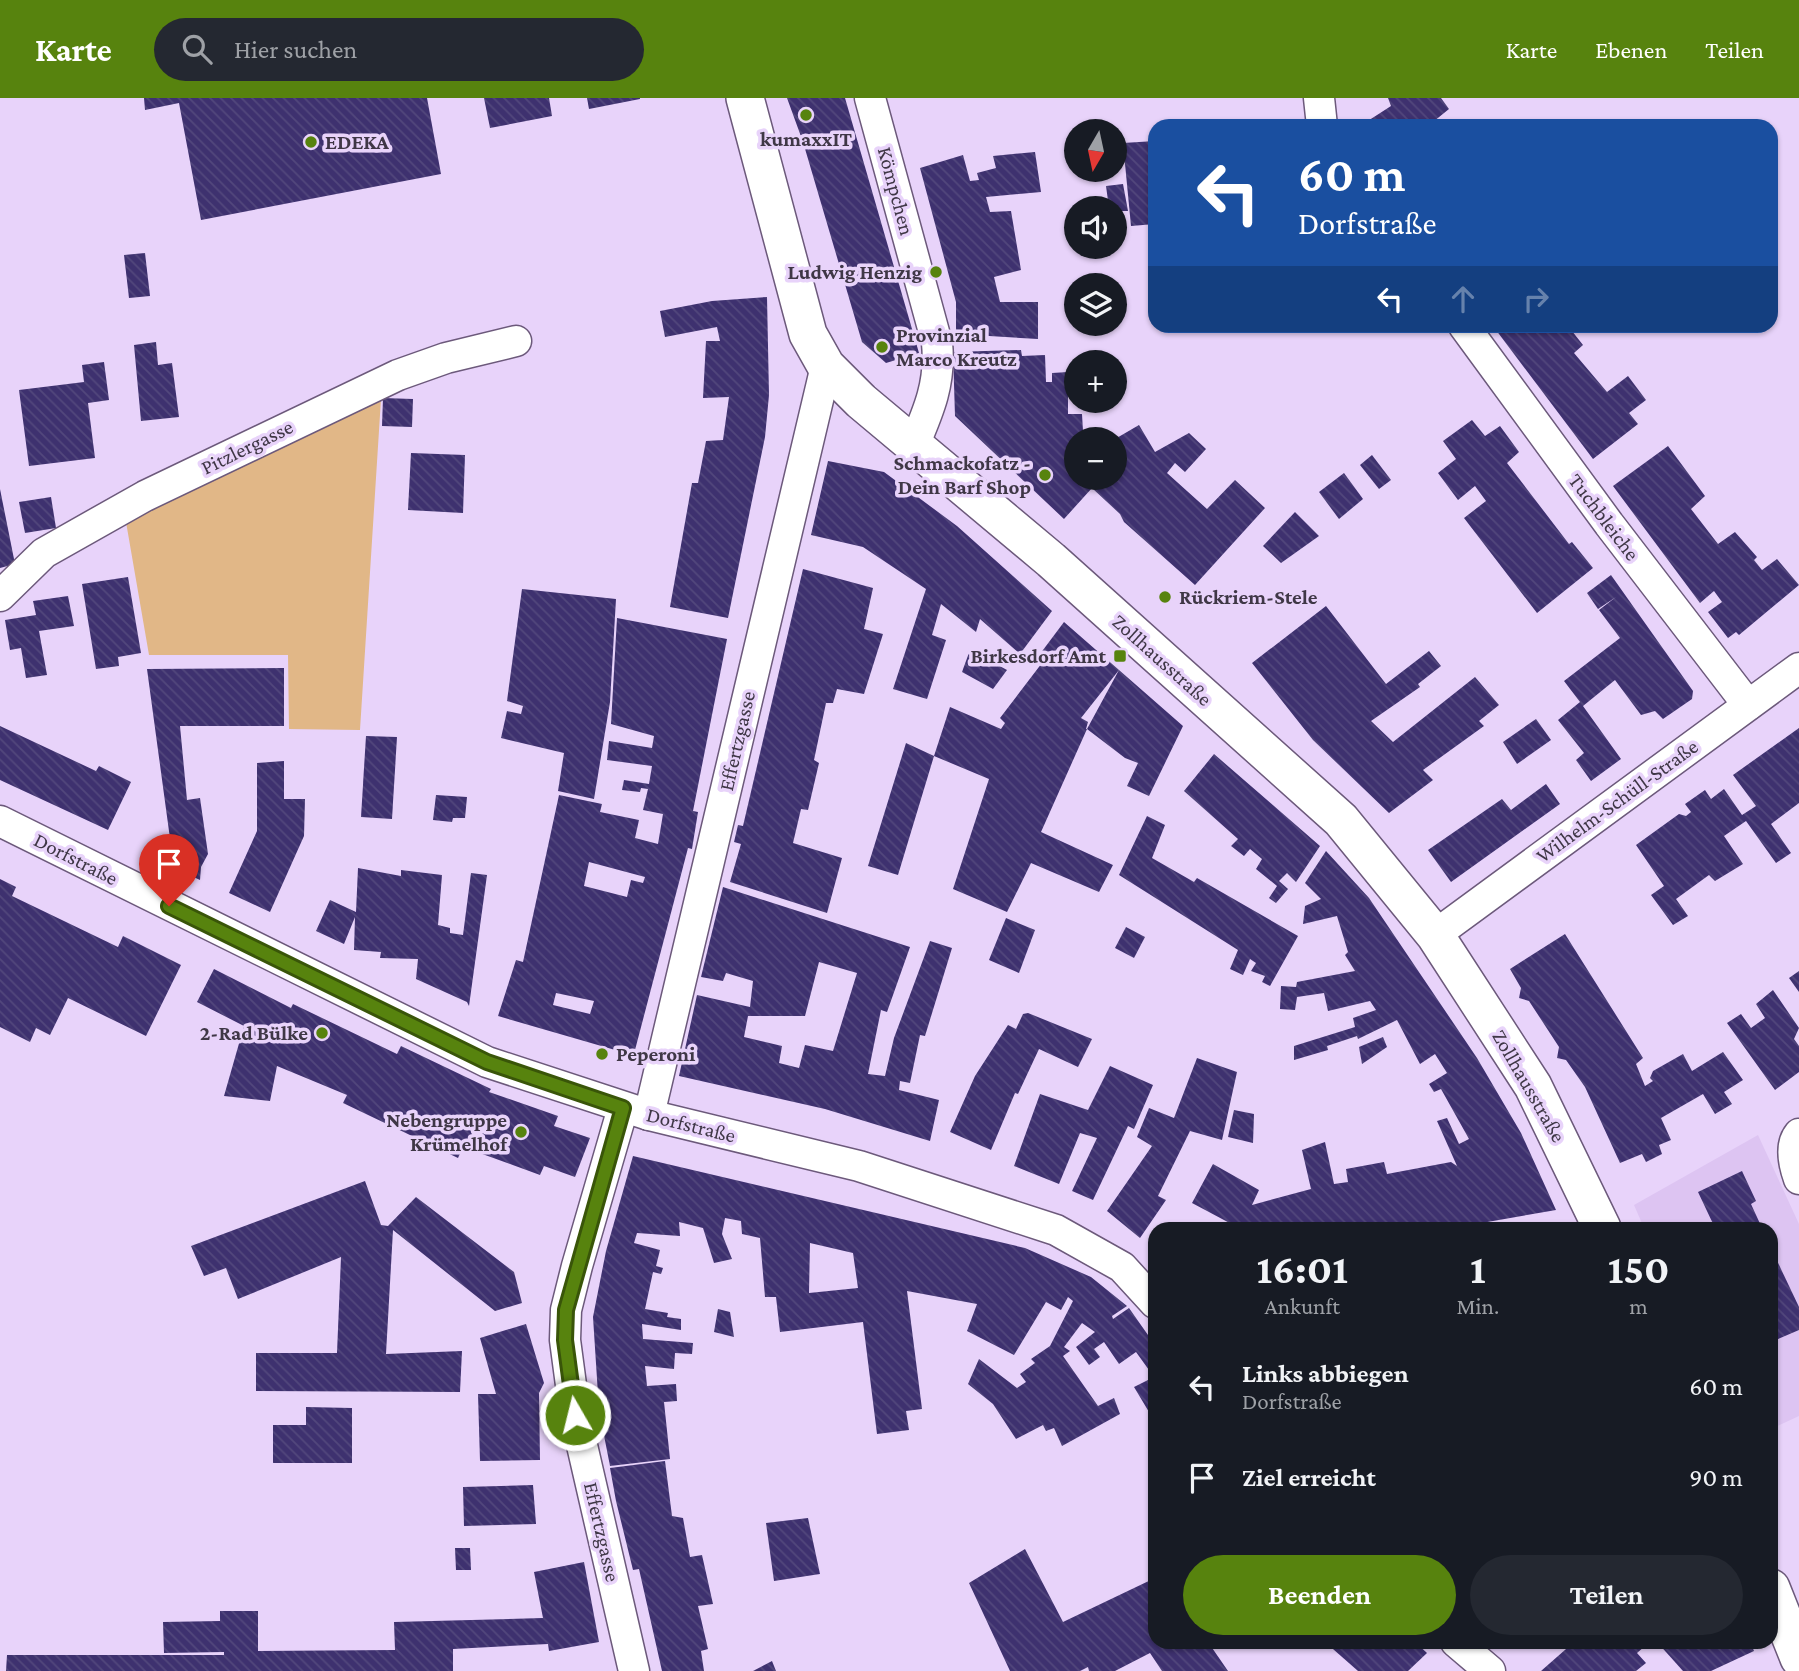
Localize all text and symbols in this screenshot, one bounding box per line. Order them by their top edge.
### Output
search box [154,18,644,81]
icon: search [178,30,216,68]
text: Karte [35,31,112,68]
text: Hier suchen [234,35,357,64]
text: Karte [1506,36,1557,63]
text: Ebenen [1595,36,1667,63]
text: Teilen [1705,36,1764,63]
marker: kumaxxIT [798,107,814,123]
north arrow [1064,119,1127,182]
map controls [1064,119,1127,490]
place label: kumaxxIT [760,127,853,151]
place label: EDEKA [325,130,389,154]
marker: EDEKA [303,134,319,150]
street label: Kömpchen [873,144,919,238]
icon: left [1183,147,1274,238]
text: 60 m [1298,147,1405,202]
button: sound [1064,196,1127,259]
text: Dorfstraße [1298,205,1436,241]
place label: Ludwig Henzig [787,260,922,284]
marker: Ludwig Henzig [928,264,944,280]
button: layers [1064,273,1127,336]
icon: left [1371,280,1409,318]
icon: ahead [1444,280,1482,318]
icon: right [1517,280,1555,318]
place label: Provinzial Marco Kreutz [896,323,1017,371]
marker: Provinzial Marco Kreutz [874,339,890,355]
button: + [1064,350,1127,413]
street label: Pitzlergasse [197,414,297,480]
button: − [1064,427,1127,490]
place label: Schmackofatz - Dein Barf Shop [894,451,1031,499]
marker: Schmackofatz - Dein Barf Shop [1037,467,1053,483]
street label: Tuchbleiche [1564,469,1644,565]
place label: Rückriem-Stele [1179,585,1318,609]
marker: Rückriem-Stele [1157,589,1173,605]
street label: Zollhausstraße [1107,609,1217,711]
place label: Birkesdorf Amt [970,644,1106,668]
marker: Birkesdorf Amt [1112,648,1128,664]
street label: Effertzgasse [714,689,760,793]
street label: Wilhelm-Schüll-Straße [1531,734,1703,868]
street label: Dorfstraße [30,828,122,890]
pin [139,834,199,906]
icon: arrive [150,845,188,883]
place label: 2-Rad Bülke [200,1021,308,1045]
marker: 2-Rad Bülke [314,1025,330,1041]
street label: Zollhausstraße [1487,1026,1571,1146]
place label: Peperoni [616,1042,695,1066]
marker: Peperoni [594,1046,610,1062]
street label: Dorfstraße [644,1102,738,1148]
place label: Nebengruppe Krümelhof [386,1108,508,1156]
marker: Nebengruppe Krümelhof [513,1124,529,1140]
text: 16:01 [1256,1245,1348,1292]
text: 1 [1470,1245,1486,1292]
text: 150 [1608,1245,1670,1292]
text: Ankunft [1265,1293,1340,1319]
text: Min. [1456,1293,1499,1319]
text: m [1629,1293,1648,1319]
text: Links abbiegen [1242,1359,1409,1388]
icon: left [1183,1368,1221,1406]
text: 60 m [1689,1372,1743,1401]
position arrow [538,1378,612,1452]
text: Dorfstraße [1242,1388,1342,1414]
icon: arrive [1183,1459,1221,1497]
text: Ziel erreicht [1242,1463,1376,1492]
text: 90 m [1689,1463,1743,1492]
street label: Effertzgasse [579,1480,625,1584]
button: Beenden [1183,1555,1456,1635]
button: Teilen [1470,1555,1743,1635]

